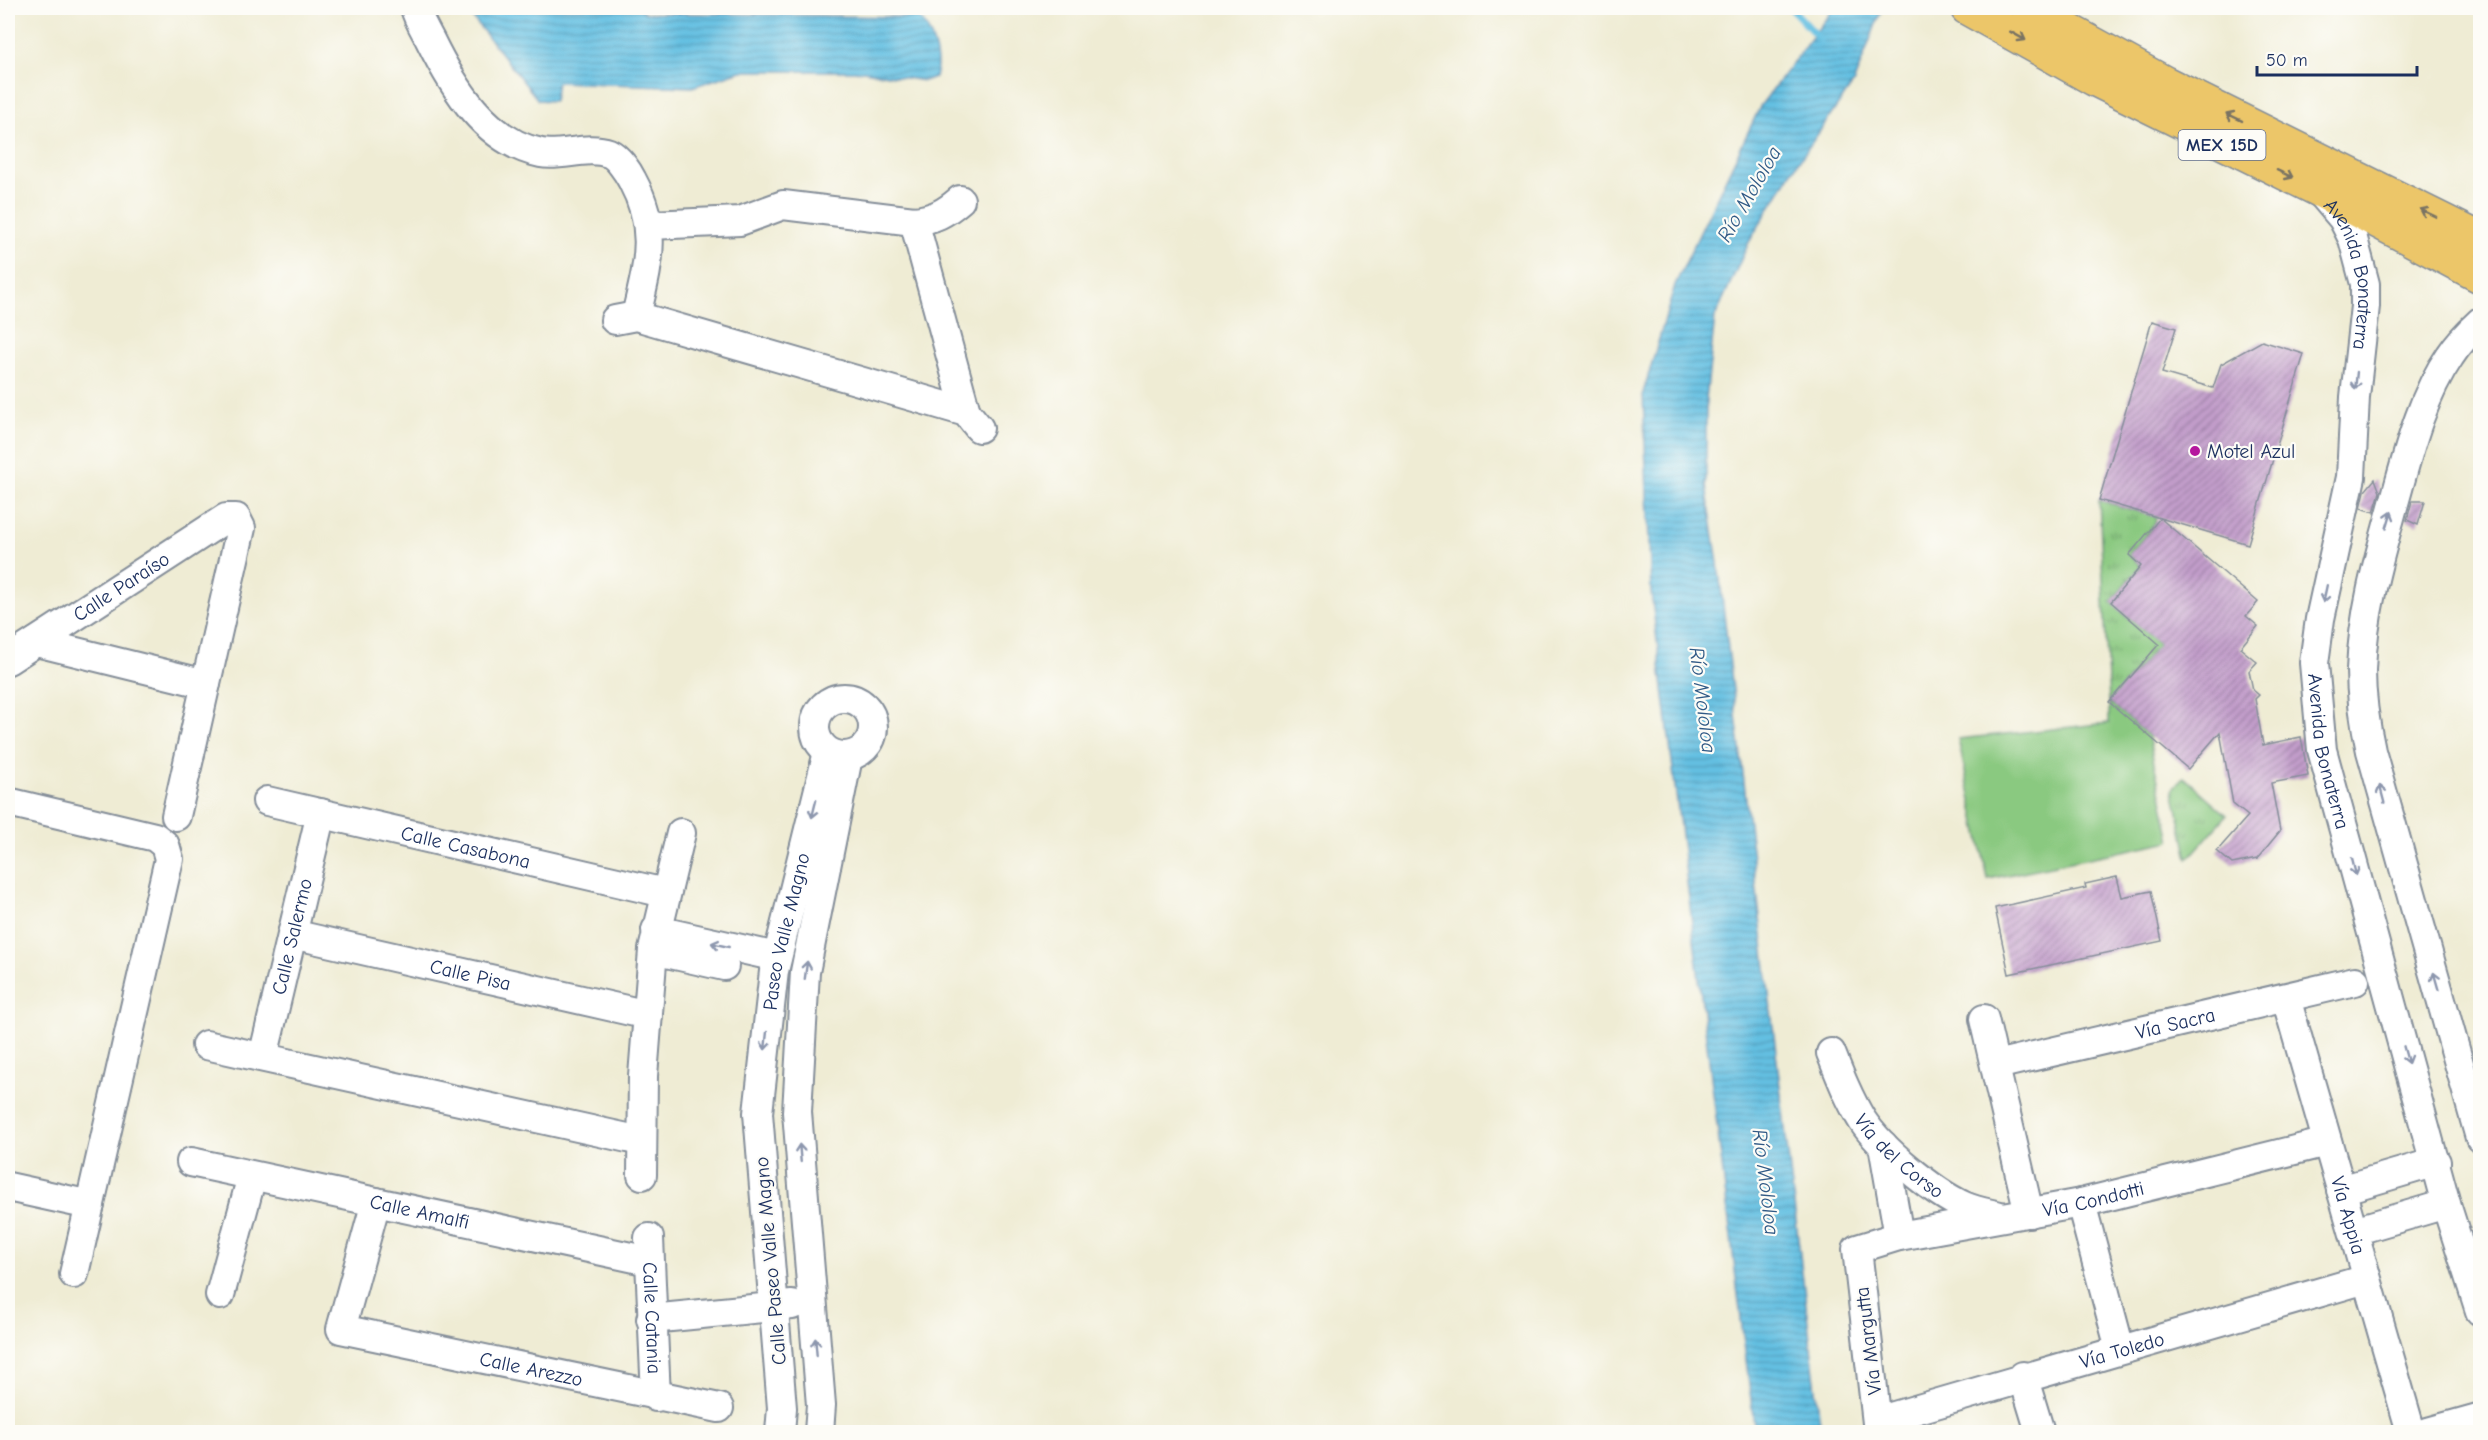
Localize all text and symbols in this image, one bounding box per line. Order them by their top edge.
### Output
one-way arrow [2009,31,2027,42]
scale bar [2257,39,2418,77]
text: 50 m [2266,50,2308,71]
one-way arrow [2226,110,2244,122]
road number: MEX 15D [2178,130,2266,160]
water label: Río Mololoa [1712,142,1786,246]
one-way arrow [2275,168,2293,180]
street label: Avenida Bonaterra [2319,194,2377,351]
one-way arrow [2419,206,2437,218]
one-way arrow [2351,370,2362,390]
place label: Motel Azul [2207,440,2295,463]
marker: Motel Azul [2188,444,2202,458]
one-way arrow [2384,511,2395,530]
street label: Calle Paraíso [69,547,174,626]
one-way arrow [2319,584,2331,603]
water label: Río Mololoa [1685,646,1721,754]
street label: Avenida Bonaterra [2303,672,2354,832]
one-way arrow [2376,784,2388,803]
one-way arrow [808,799,820,818]
street label: Calle Casabona [399,821,533,874]
street label: Paseo Valle Magno [759,850,815,1012]
one-way arrow [2349,857,2361,876]
street label: Calle Salermo [267,876,317,997]
one-way arrow [711,938,730,950]
street label: Calle Pisa [428,955,513,995]
one-way arrow [801,960,812,980]
one-way arrow [2430,972,2441,991]
street label: Vía Sacra [2133,1003,2217,1044]
one-way arrow [760,1030,771,1050]
one-way arrow [2401,1045,2412,1064]
street label: Vía del Corso [1849,1110,1948,1203]
water label: Río Mololoa [1748,1128,1784,1236]
one-way arrow [795,1143,806,1163]
street label: Calle Paseo Valle Magno [750,1156,791,1366]
street label: Vía Appia [2326,1174,2370,1257]
street label: Vía Condotti [2041,1177,2146,1222]
street label: Calle Amalfi [368,1190,471,1234]
street label: Calle Catania [638,1261,666,1374]
street label: Vía Margutta [1850,1286,1887,1396]
street label: Vía Toledo [2077,1327,2167,1374]
one-way arrow [810,1337,821,1357]
street label: Calle Arezzo [477,1347,585,1391]

